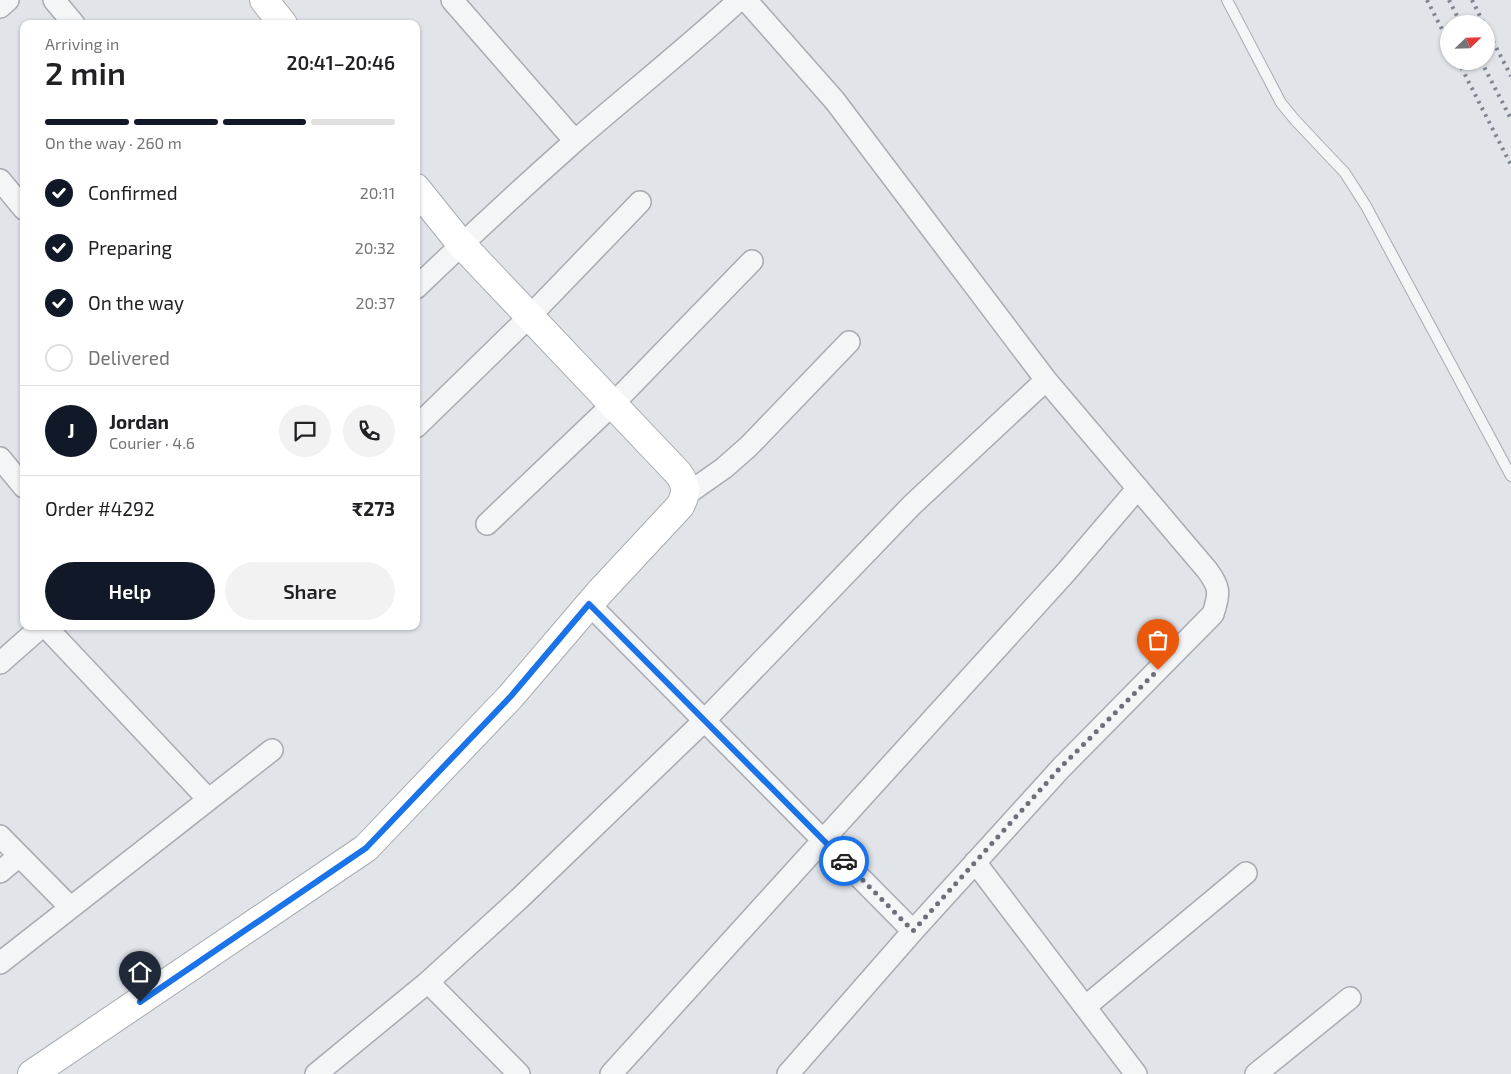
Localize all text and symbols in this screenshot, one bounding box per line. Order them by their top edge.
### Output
north arrow [1440,15,1495,70]
map controls [1440,15,1495,70]
text: Arriving in [45,34,119,53]
text: 20:41–20:46 [287,51,395,74]
text: 2 min [45,53,126,91]
text: On the way · 260 m [45,133,182,152]
icon: check [45,179,73,207]
text: Confirmed [88,181,178,204]
text: 20:11 [360,183,395,202]
icon: check [45,234,73,262]
text: Preparing [88,236,172,259]
text: 20:32 [355,238,395,257]
icon: check [45,289,73,317]
text: On the way [88,291,184,314]
text: 20:37 [355,293,395,312]
text: Delivered [88,346,170,369]
button: chat [279,405,331,457]
button: phone [343,405,395,457]
text: Jordan [109,410,169,433]
text: J [67,419,75,442]
text: Courier · 4.6 [109,433,195,452]
text: Order #4292 [45,497,155,520]
text: ₹273 [352,497,395,520]
button: Help [45,562,215,620]
button: Share [225,562,395,620]
pin [1137,619,1179,670]
icon: bag [1144,626,1172,654]
courier [819,836,869,886]
icon: car [830,847,858,875]
pin [119,951,161,1002]
icon: home [126,958,154,986]

